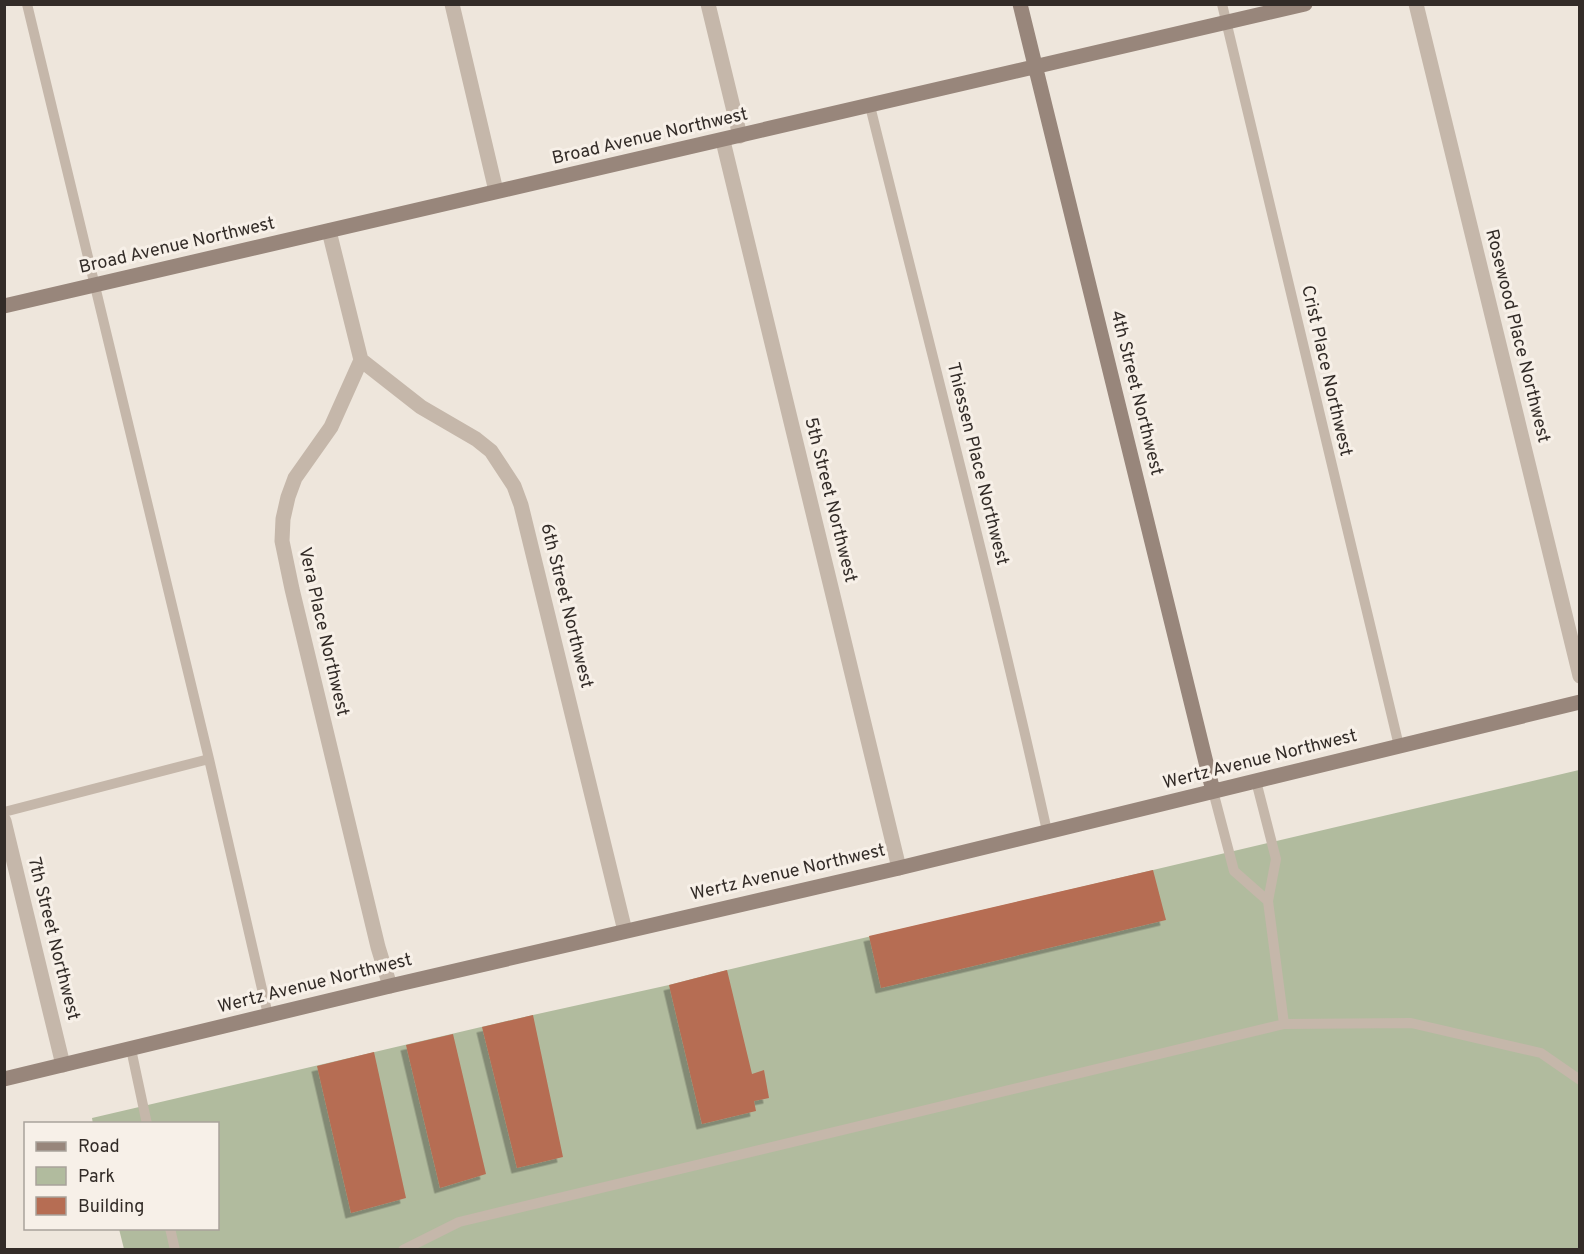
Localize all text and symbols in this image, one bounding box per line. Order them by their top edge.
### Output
street label: Broad Avenue Northwest [550,103,750,171]
street label: Broad Avenue Northwest [77,212,277,280]
street label: Rosewood Place Northwest [1479,227,1555,445]
street label: Crist Place Northwest [1295,283,1357,459]
street label: 4th Street Northwest [1104,308,1168,478]
street label: Thiessen Place Northwest [941,360,1013,568]
street label: 5th Street Northwest [798,415,862,585]
street label: 6th Street Northwest [534,521,598,691]
street label: Vera Place Northwest [292,545,354,719]
street label: Wertz Avenue Northwest [1161,725,1359,795]
street label: Wertz Avenue Northwest [688,839,888,907]
street label: 7th Street Northwest [22,855,84,1023]
street label: Wertz Avenue Northwest [216,949,414,1019]
legend [24,1122,219,1230]
text: Road [78,1136,120,1159]
text: Park [78,1166,115,1189]
text: Building [78,1196,144,1219]

